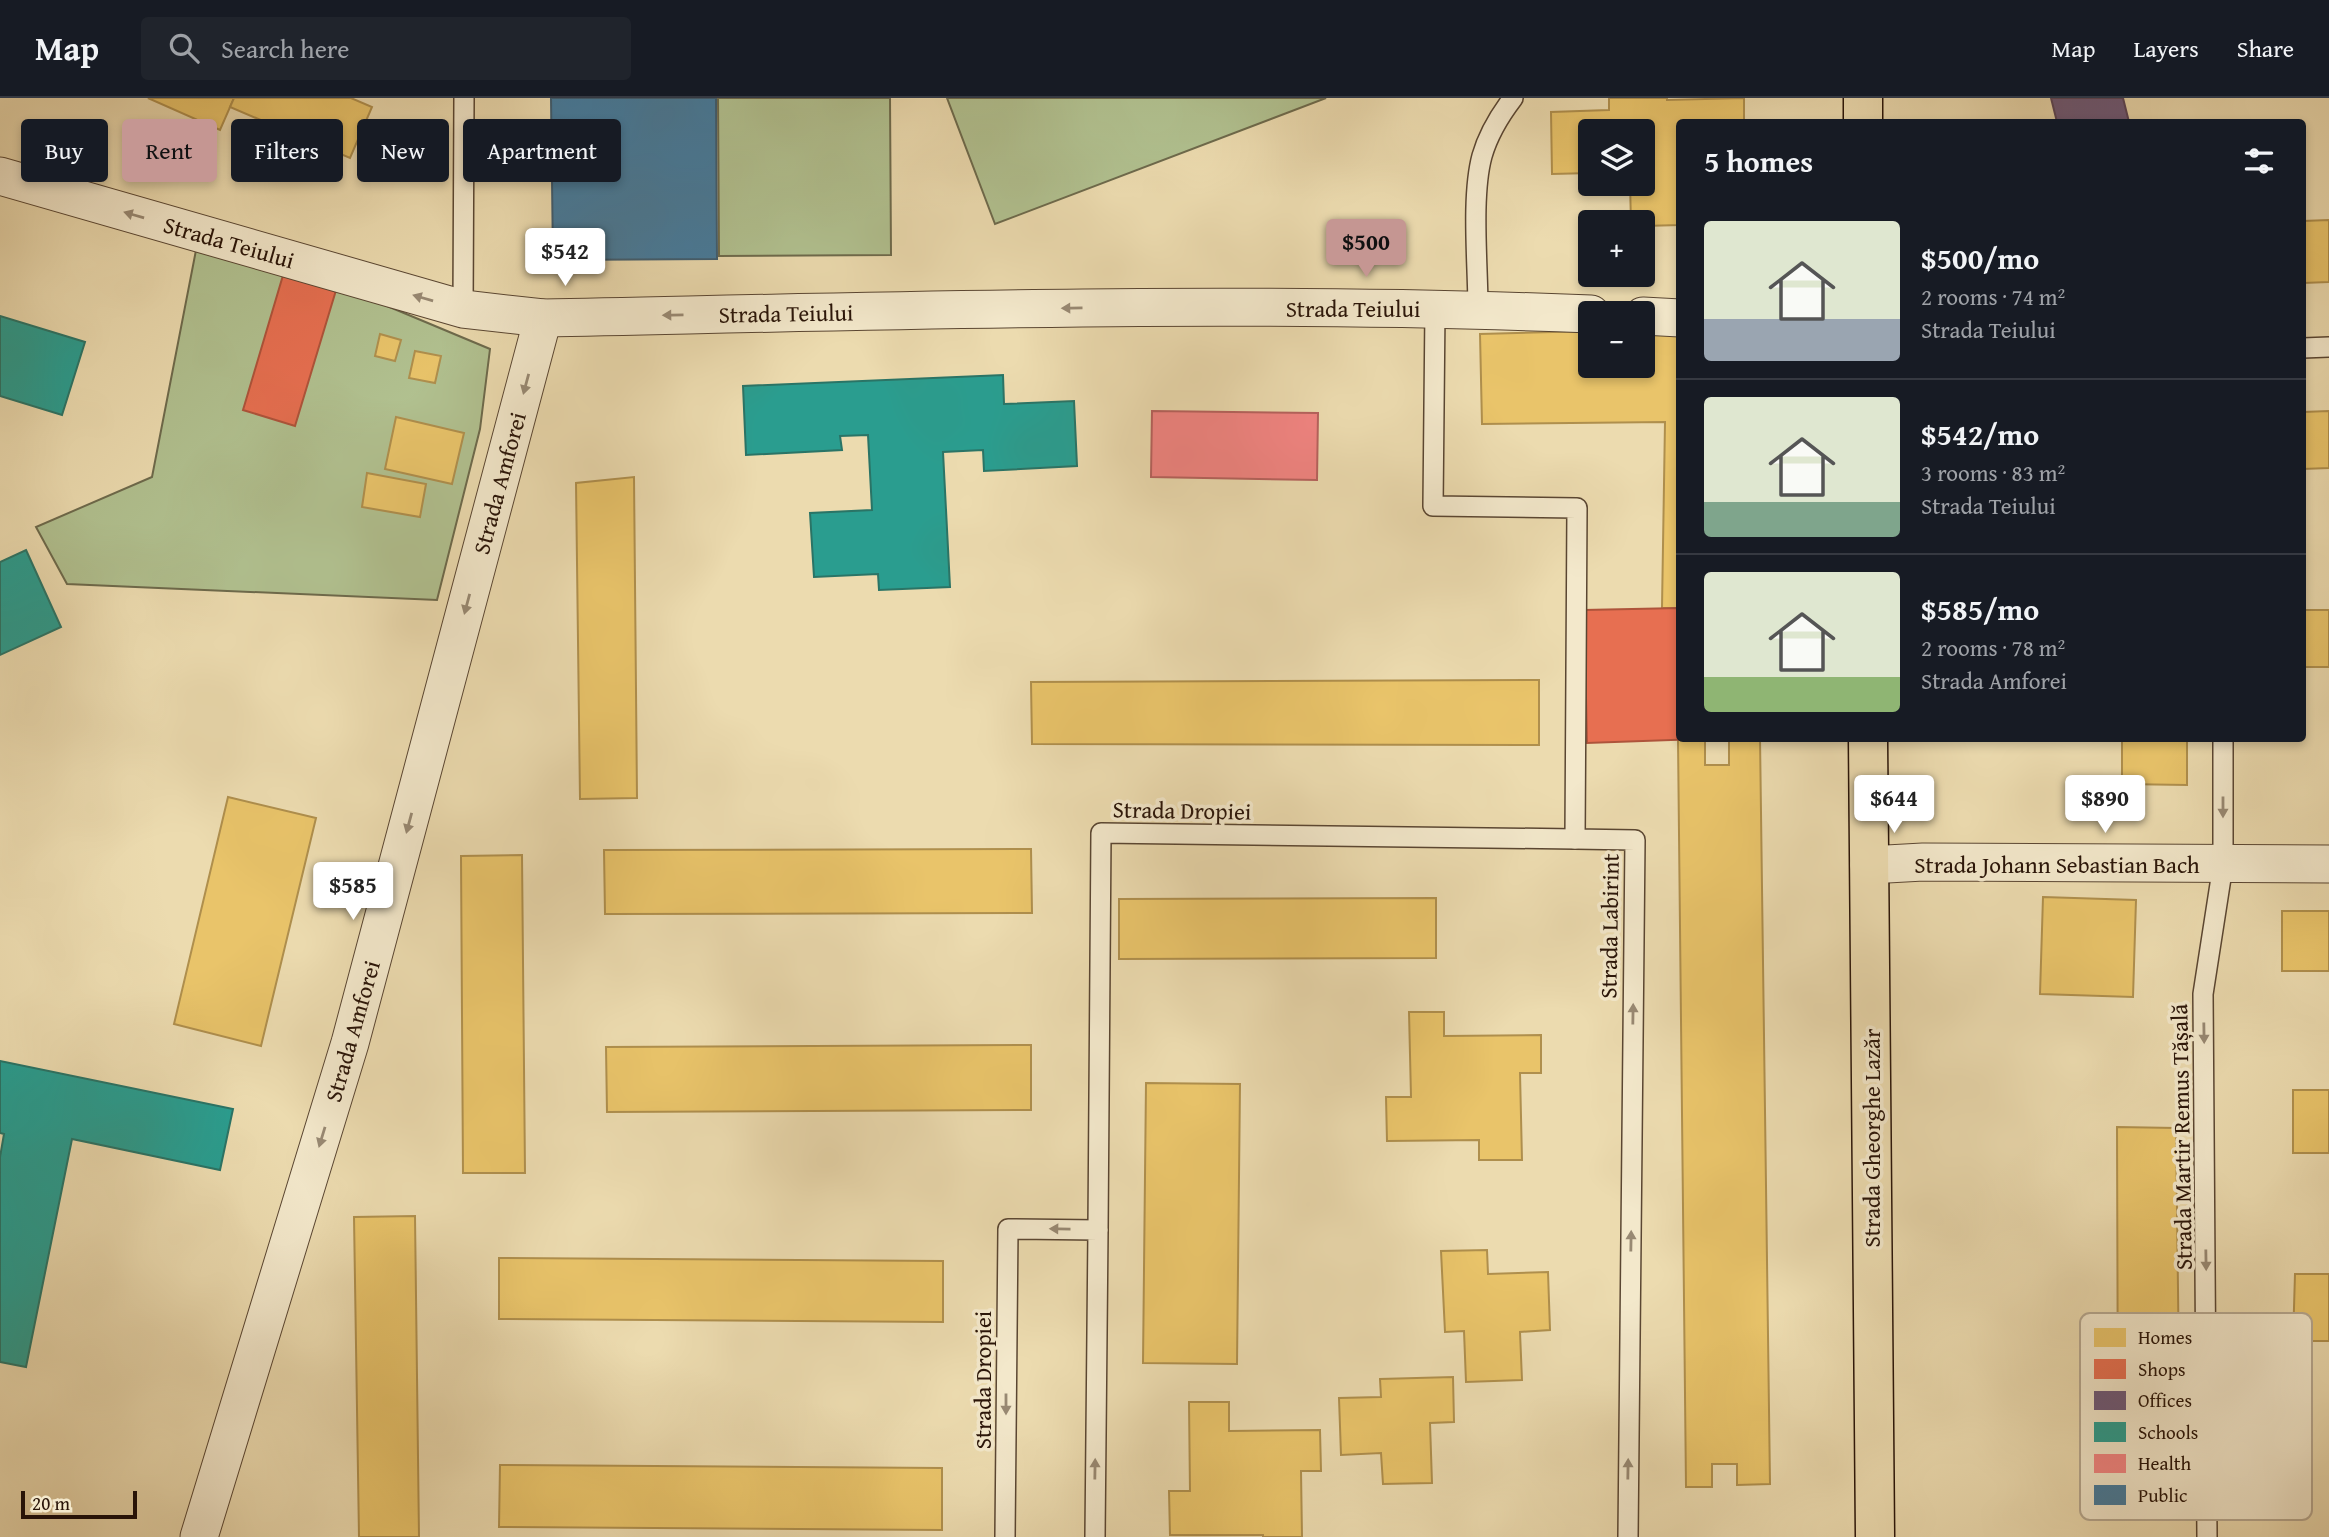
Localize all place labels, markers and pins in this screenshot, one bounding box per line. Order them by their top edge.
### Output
pin: $500 [1325,220,1407,279]
pin: $542 [524,228,606,288]
pin: $644 [1853,776,1935,835]
pin: $890 [2064,776,2146,835]
pin: $585 [312,862,394,922]

